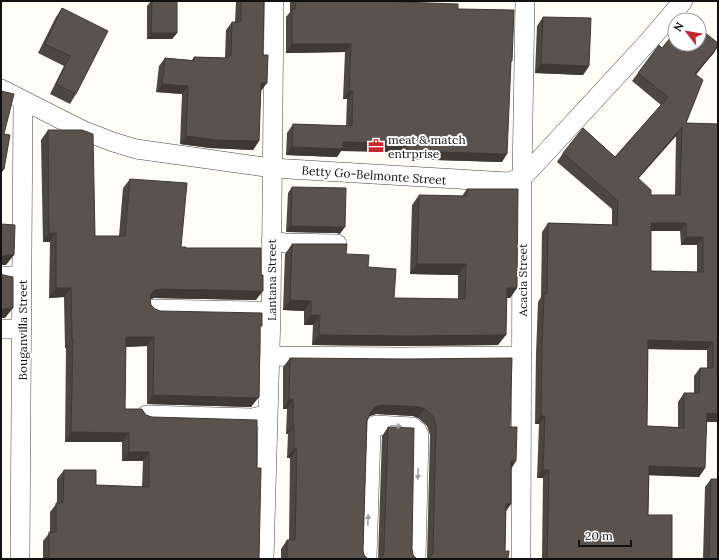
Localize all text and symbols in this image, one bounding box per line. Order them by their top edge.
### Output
north arrow [667,12,707,52]
text: N [670,19,687,34]
place label: meat & match entrprise [388,132,466,161]
office icon: meat & match entrprise [367,137,385,155]
street label: Betty Go-Belmonte Street [301,162,447,188]
street label: Lantana Street [264,239,279,321]
street label: Acacia Street [515,243,530,318]
street label: Bouganvilla Street [15,279,30,380]
one-way arrow [390,423,403,429]
one-way arrow [415,468,421,481]
one-way arrow [365,514,372,526]
scale bar [579,522,631,548]
text: 20 m [585,528,613,543]

